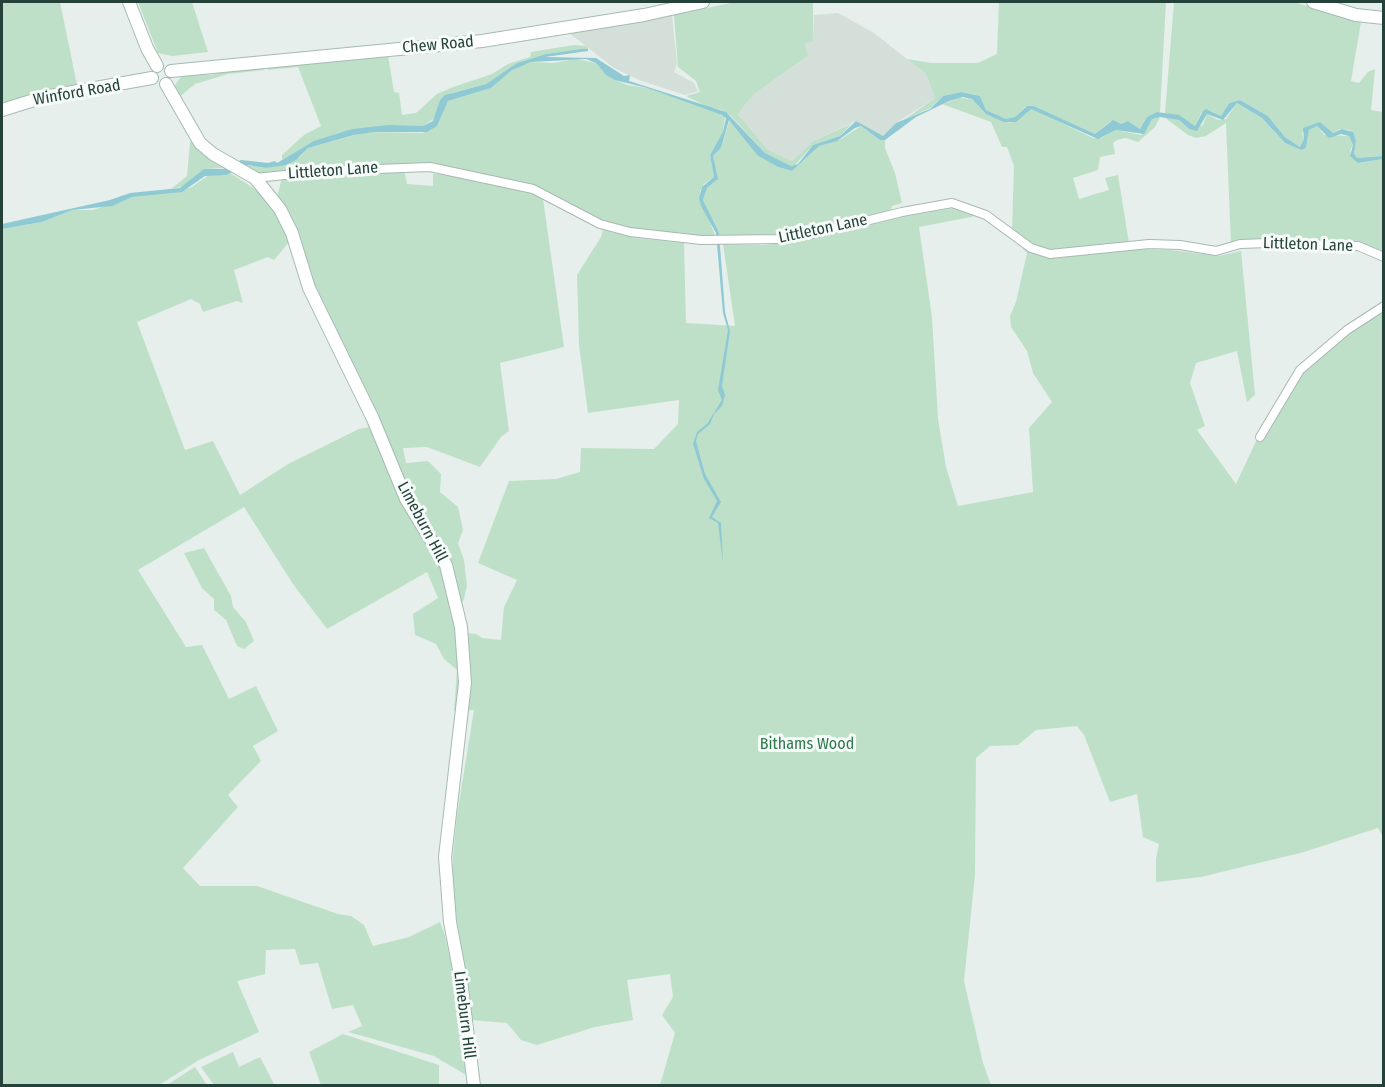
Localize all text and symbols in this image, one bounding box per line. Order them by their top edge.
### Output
street label: Chew Road [401,32,475,58]
street label: Winford Road [32,76,122,110]
street label: Littleton Lane [287,158,379,184]
street label: Littleton Lane [777,210,869,248]
street label: Littleton Lane [1263,234,1353,256]
street label: Limeburn Hill [393,479,451,565]
park label: Bithams Wood [760,735,854,755]
street label: Limeburn Hill [449,970,479,1060]

